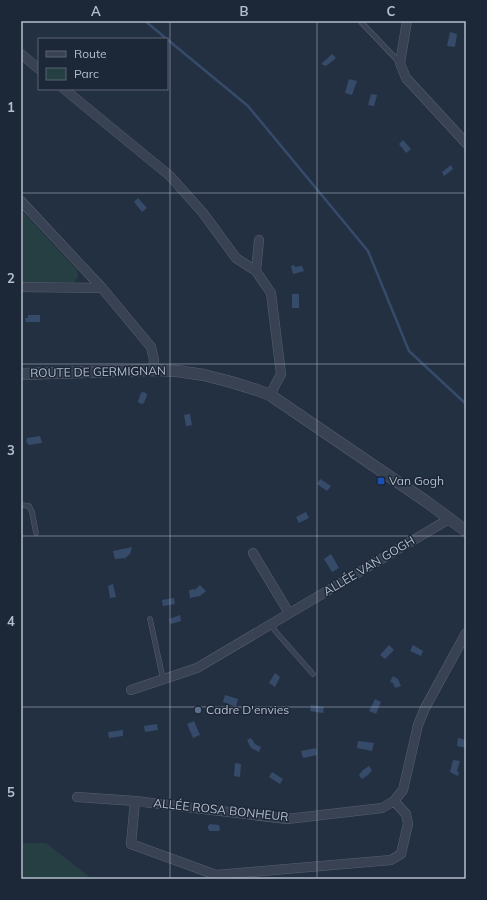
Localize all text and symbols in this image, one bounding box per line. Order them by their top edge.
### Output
text: A [91,3,101,19]
text: B [240,3,249,19]
text: C [387,3,396,19]
legend [38,38,168,90]
text: Route [74,46,107,61]
text: Parc [74,66,99,81]
text: 1 [7,99,15,115]
text: 2 [7,270,15,286]
street label: ROUTE DE GERMIGNAN [30,363,166,380]
text: 3 [7,442,15,458]
place label: Van Gogh [389,473,444,488]
marker: Van Gogh [376,476,386,486]
street label: ALLÉE VAN GOGH [320,532,417,599]
text: 4 [7,613,15,629]
place label: Cadre D'envies [206,702,289,717]
marker: Cadre D'envies [193,705,203,715]
text: 5 [7,784,15,800]
street label: ALLÉE ROSA BONHEUR [153,795,289,824]

